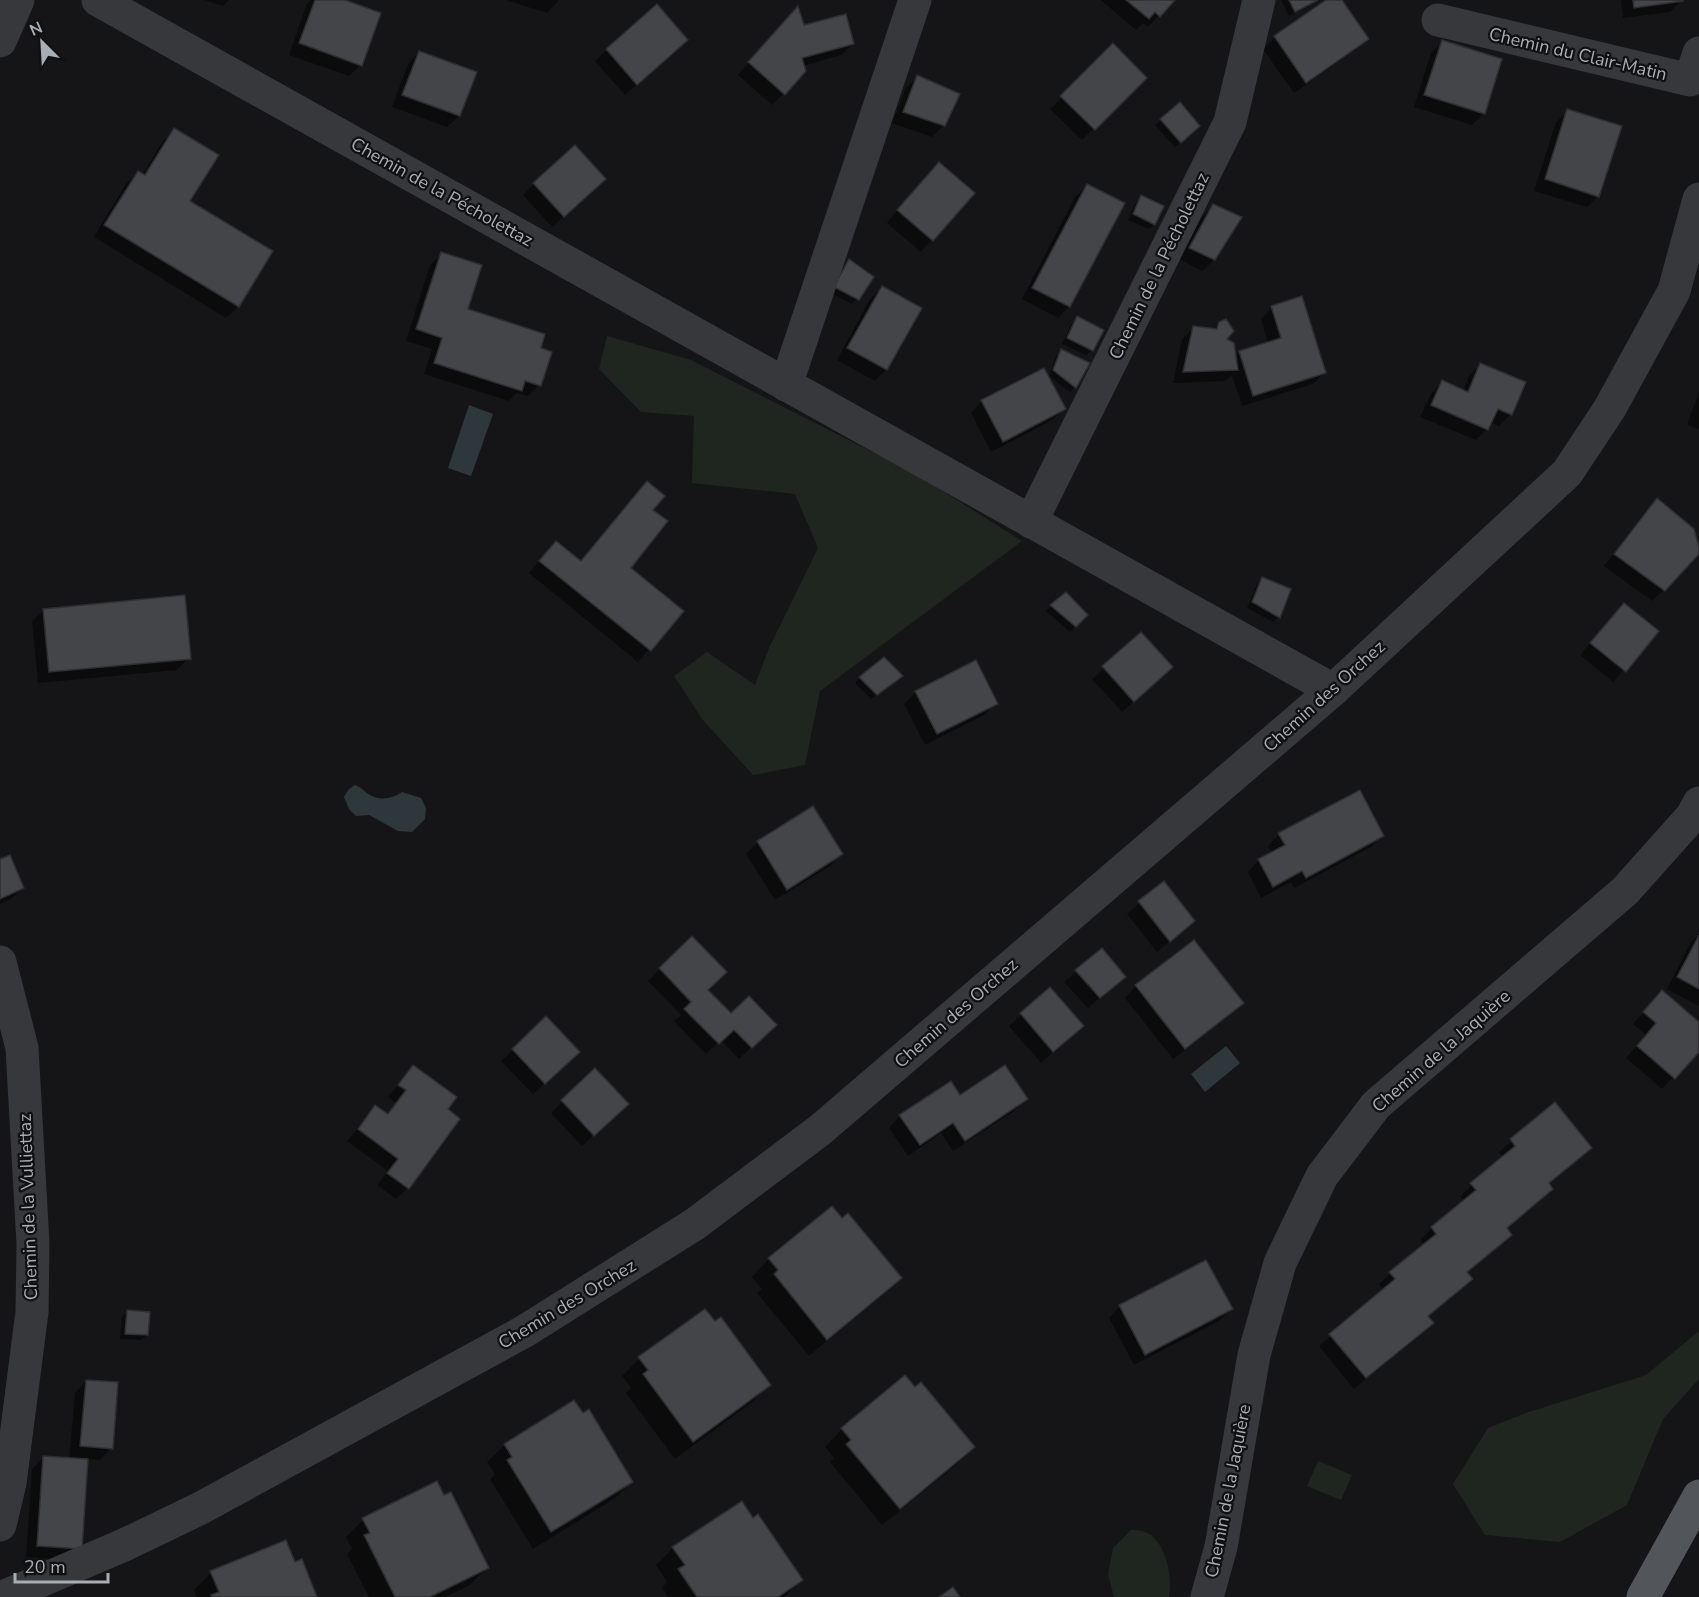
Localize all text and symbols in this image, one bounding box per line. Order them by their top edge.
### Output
north arrow [12,12,72,72]
text: N [26,17,46,42]
street label: Chemin du Clair-Matin [1487,22,1669,86]
street label: Chemin de la Pécholettaz [347,132,537,252]
street label: Chemin de la Pécholettaz [1103,169,1215,363]
street label: Chemin des Orchez [1258,635,1390,757]
street label: Chemin des Orchez [889,953,1023,1073]
street label: Chemin de la Jaquière [1367,984,1515,1118]
street label: Chemin de la Vulliettaz [13,1113,43,1301]
street label: Chemin des Orchez [494,1253,640,1355]
street label: Chemin de la Jaquière [1199,1402,1257,1580]
scale bar [15,1546,108,1584]
text: 20 m [24,1555,66,1579]

